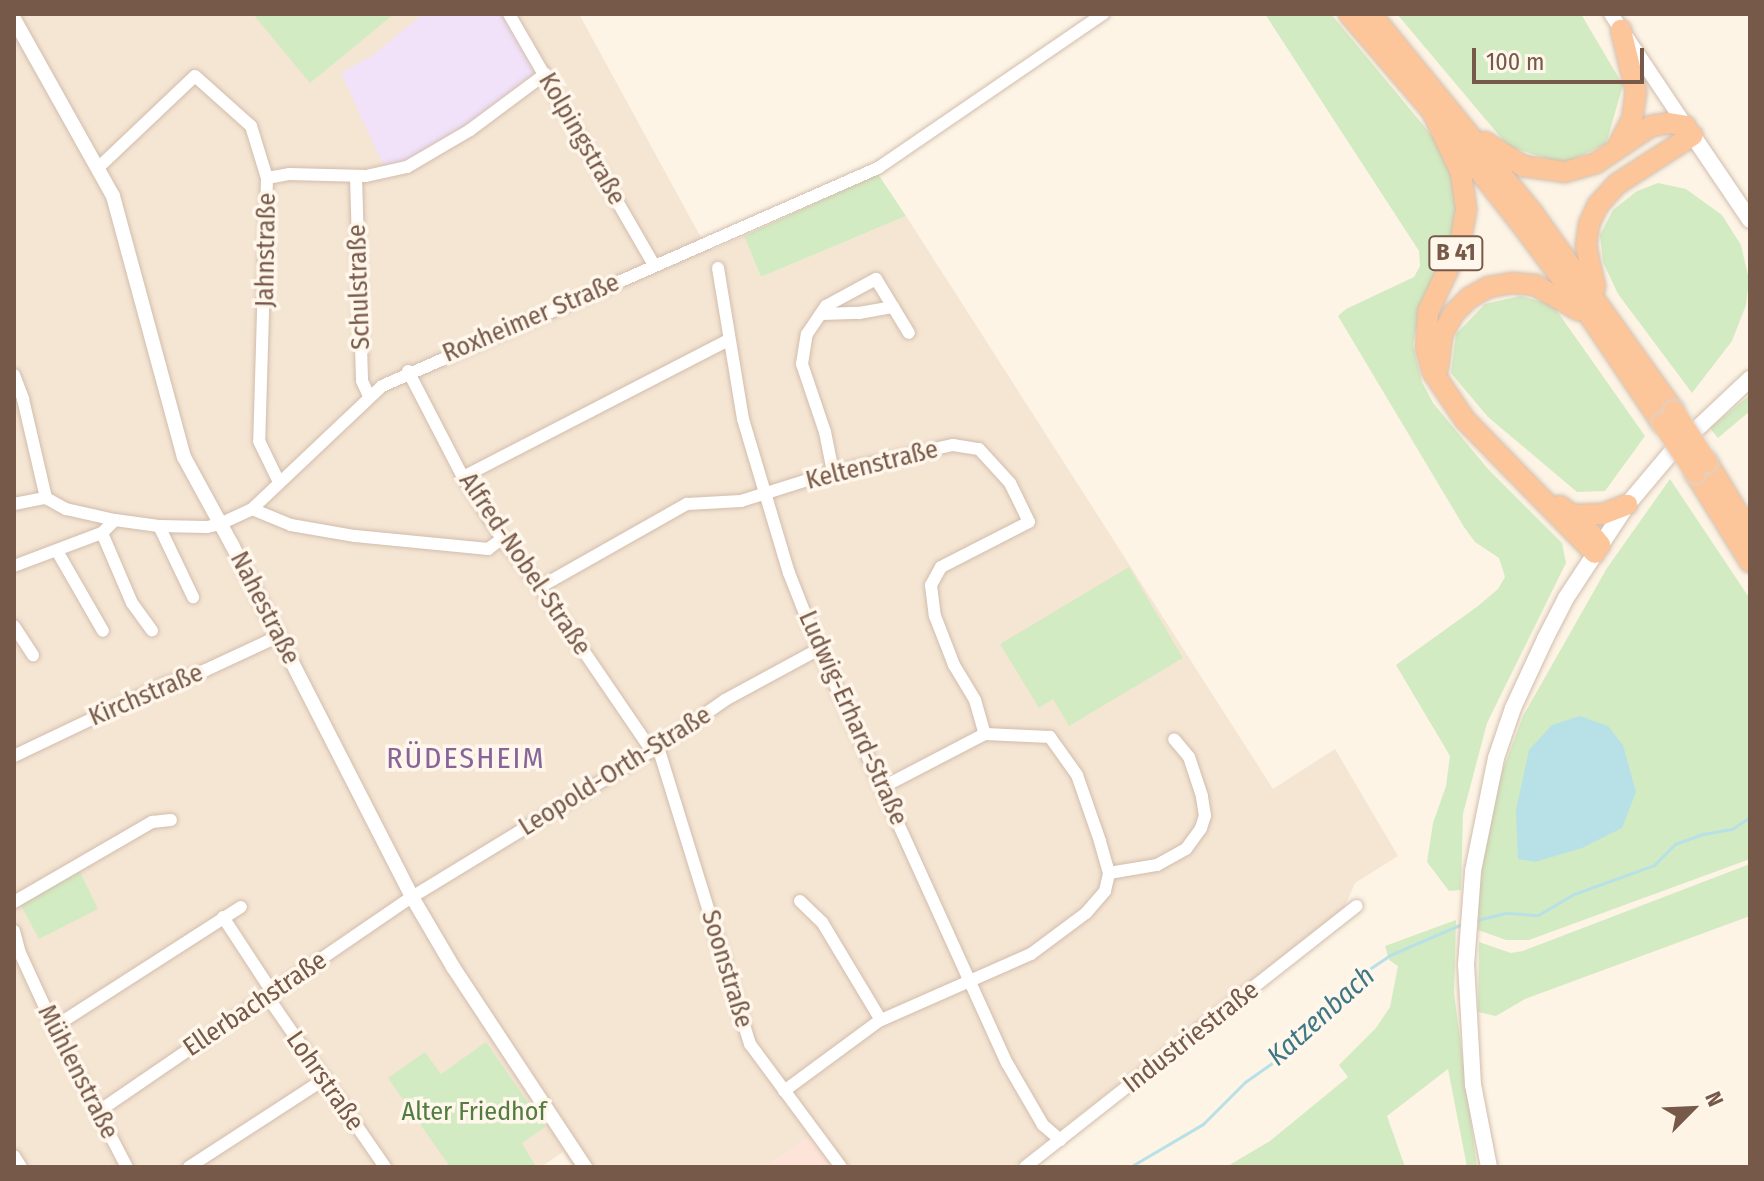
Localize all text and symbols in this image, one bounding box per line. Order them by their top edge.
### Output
scale bar [1476,32,1648,82]
text: 100 m [1486,48,1544,76]
street label: Kolpingstraße [532,67,632,211]
street label: Jahnstraße [249,192,283,308]
street label: Schulstraße [341,224,377,350]
road number: B 41 [1428,233,1484,273]
street label: Roxheimer Straße [438,267,624,369]
street label: Keltenstraße [803,434,941,496]
street label: Alfred-Nobel-Straße [452,467,598,661]
street label: Nahestraße [223,546,307,670]
street label: Ludwig-Erhard-Straße [792,606,914,830]
street label: Kirchstraße [84,657,208,733]
street label: Leopold-Orth-Straße [513,699,717,843]
district label: RÜDESHEIM [386,740,546,776]
street label: Soonstraße [694,906,760,1032]
street label: Ellerbachstraße [177,945,333,1063]
water label: Katzenbach [1260,959,1382,1073]
street label: Industriestraße [1117,974,1265,1100]
street label: Mühlenstraße [31,1000,125,1144]
street label: Lohrstraße [279,1025,371,1137]
north arrow [1652,1069,1732,1149]
text: N [1699,1088,1729,1111]
park label: Alter Friedhof [402,1096,546,1128]

